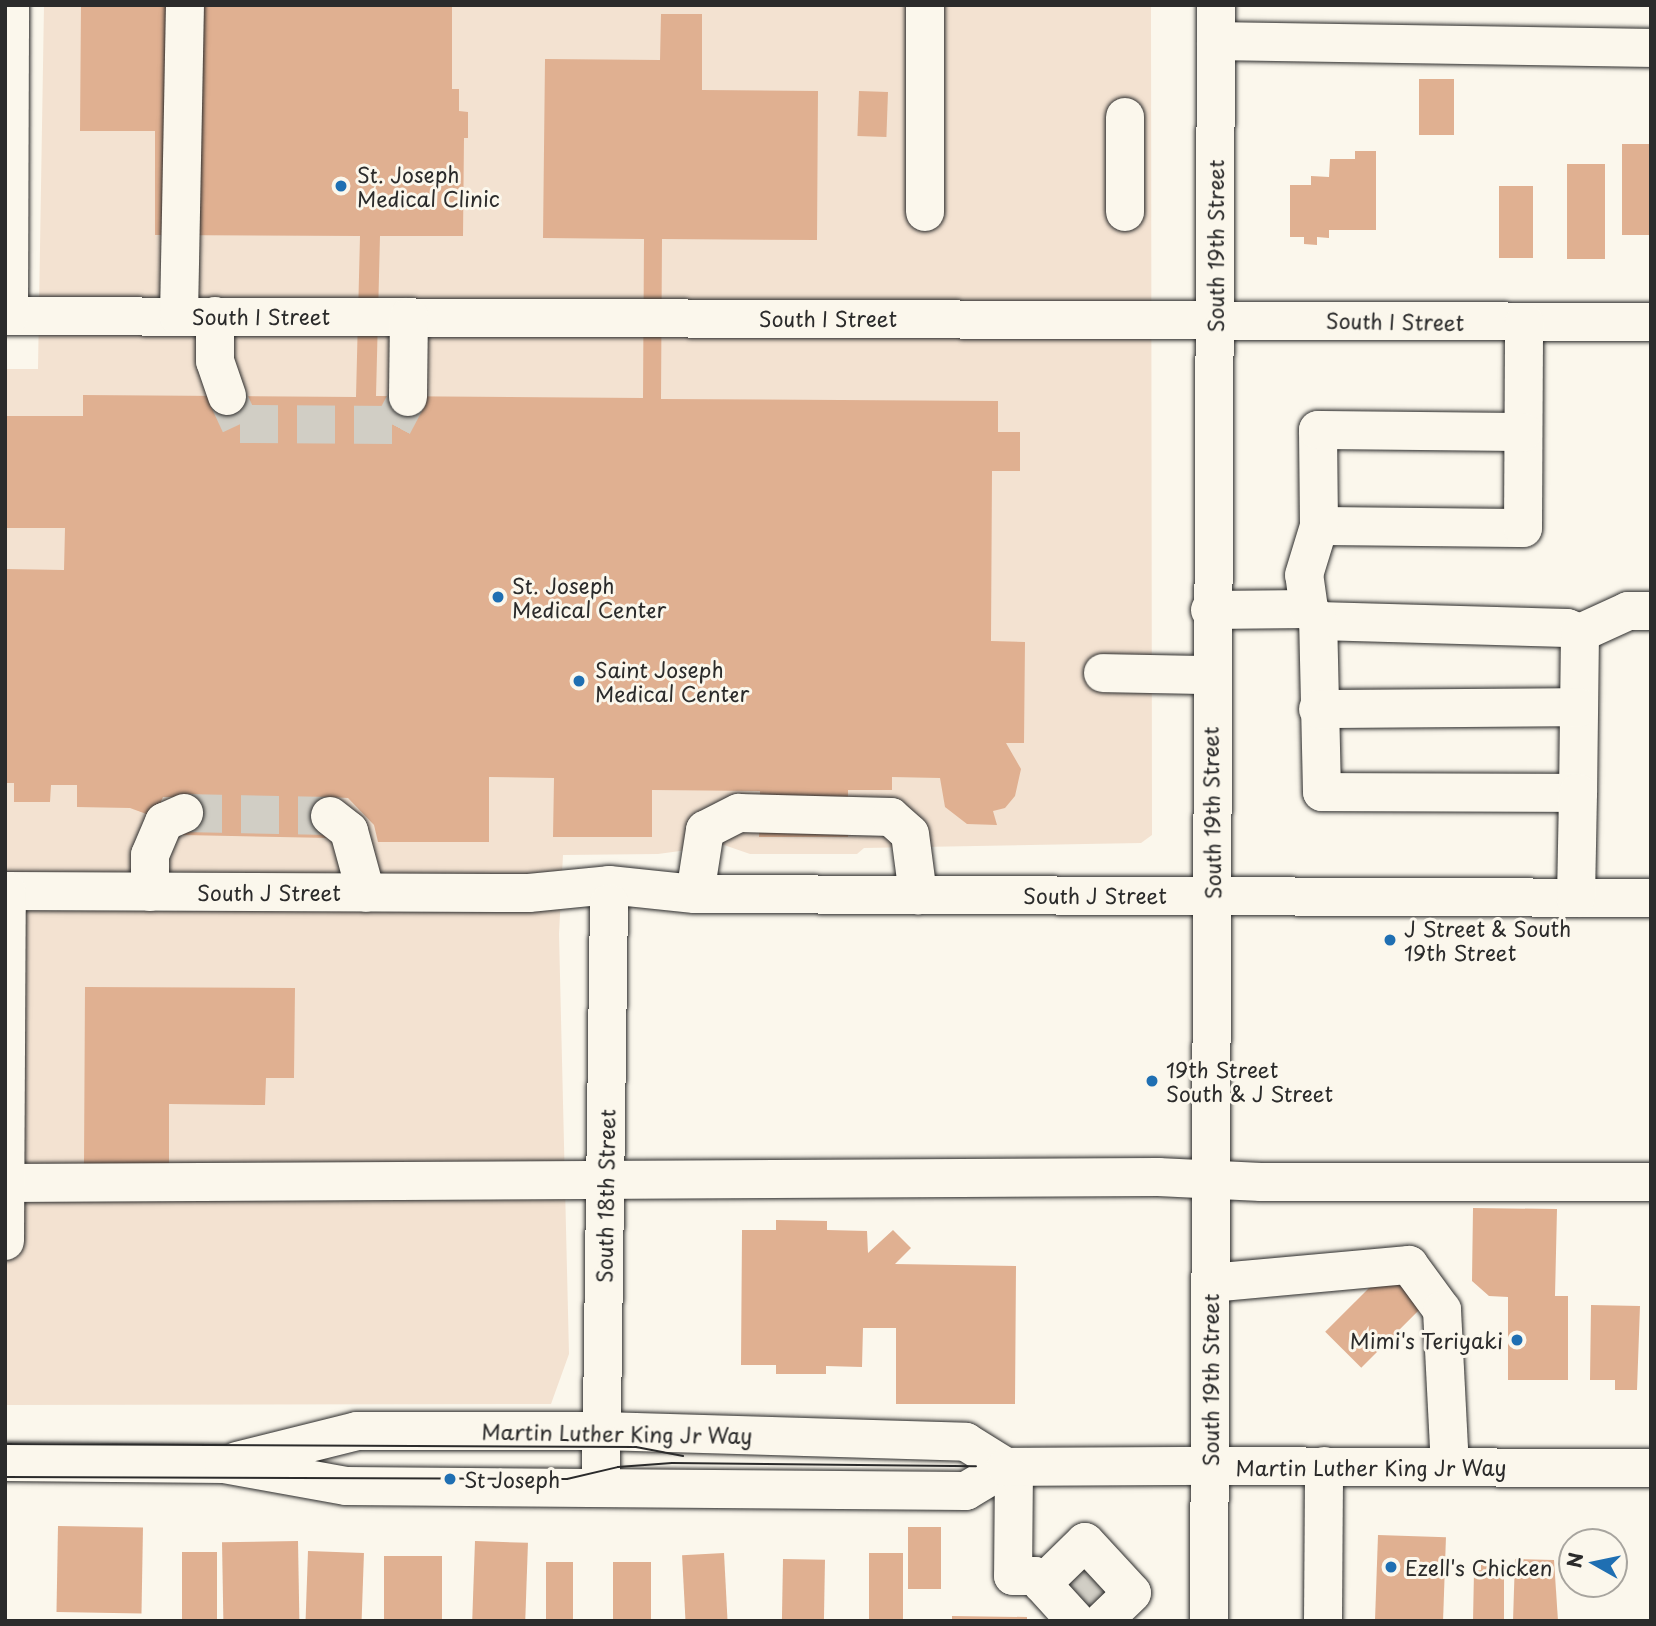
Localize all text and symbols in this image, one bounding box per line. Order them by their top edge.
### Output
street label: South 19th Street [1202,158,1228,334]
place label: St. Joseph Medical Clinic [357,161,499,211]
marker: St. Joseph Medical Clinic [331,176,351,196]
street label: South I Street [191,303,331,329]
street label: South I Street [758,305,898,331]
street label: South I Street [1324,307,1466,335]
place label: St. Joseph Medical Center [512,572,667,622]
marker: St. Joseph Medical Center [490,589,506,605]
place label: Saint Joseph Medical Center [595,656,750,706]
marker: Saint Joseph Medical Center [569,671,589,691]
street label: South 19th Street [1197,725,1225,901]
street label: South J Street [196,879,342,905]
street label: South J Street [1022,882,1168,908]
place label: J Street & South 19th Street [1404,915,1574,965]
marker: J Street & South 19th Street [1382,932,1398,948]
place label: 19th Street South & J Street [1166,1056,1336,1106]
marker: 19th Street South & J Street [1144,1073,1160,1089]
street label: South 18th Street [591,1107,619,1285]
street label: South 19th Street [1197,1292,1223,1468]
place label: Mimi's Teriyaki [1348,1327,1503,1353]
marker: Mimi's Teriyaki [1509,1332,1525,1348]
street label: Martin Luther King Jr Way [480,1418,754,1448]
street label: Martin Luther King Jr Way [1235,1454,1507,1480]
place label: St Joseph [464,1466,562,1492]
marker: St Joseph [442,1471,458,1487]
north arrow [1558,1528,1628,1598]
text: N [1559,1550,1589,1570]
place label: Ezell's Chicken [1405,1554,1552,1580]
marker: Ezell's Chicken [1383,1559,1399,1575]

